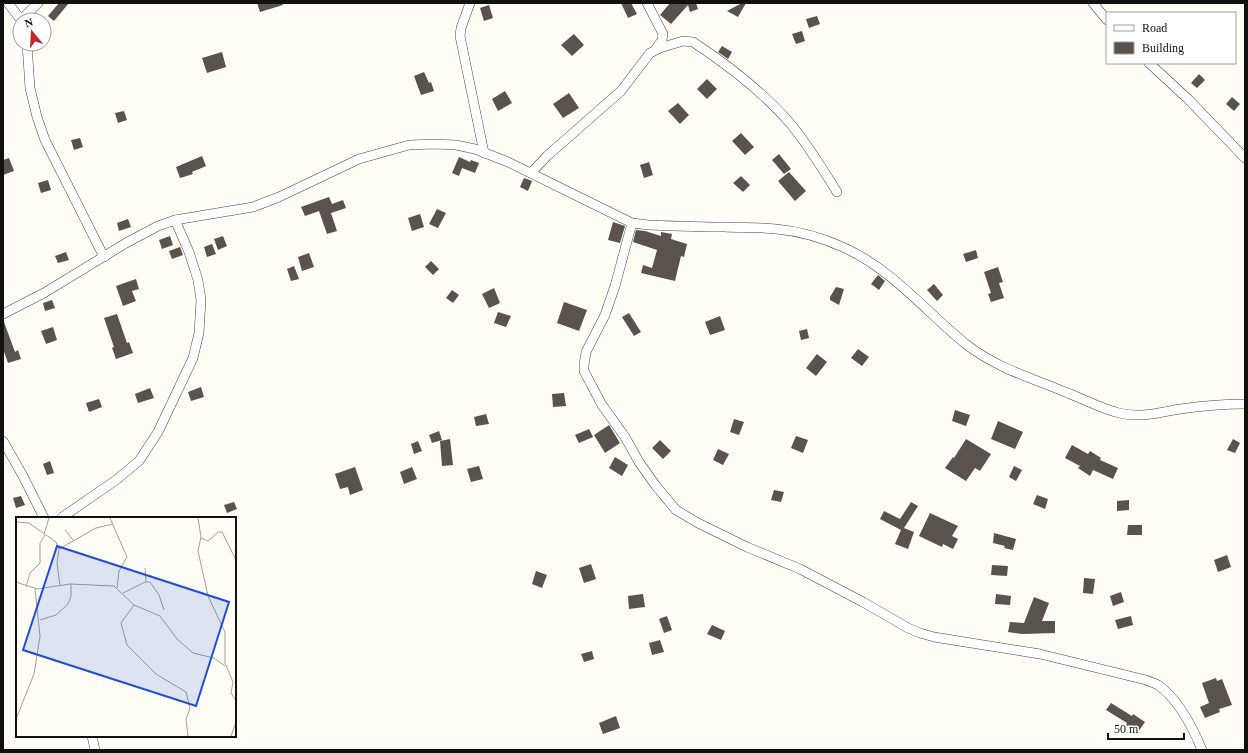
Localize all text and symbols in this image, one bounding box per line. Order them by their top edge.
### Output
north arrow [12,12,52,52]
legend [1106,12,1236,64]
text: N [23,16,35,29]
text: Road [1142,21,1167,35]
text: Building [1142,41,1184,55]
inset map [16,517,236,737]
scale bar [1108,715,1184,741]
text: 50 m [1114,722,1139,736]

